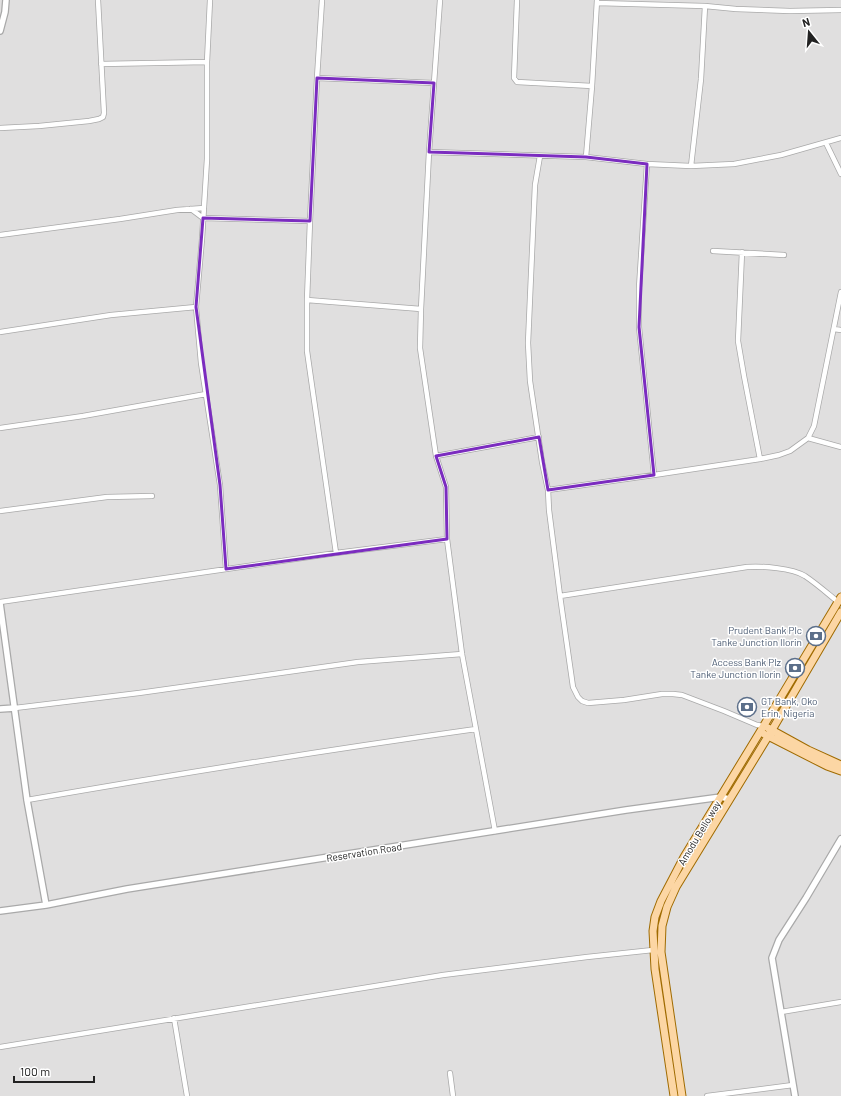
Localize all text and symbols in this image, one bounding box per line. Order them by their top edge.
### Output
north arrow [789,12,829,52]
text: N [801,15,811,29]
place label: Prudent Bank Plc Tanke Junction Ilorin [711,624,802,648]
bank icon: Prudent Bank Plc Tanke Junction Ilorin [805,625,827,647]
place label: Access Bank Plz Tanke Junction Ilorin [690,656,782,680]
bank icon: Access Bank Plz Tanke Junction Ilorin [784,657,806,679]
place label: GT Bank, Oko Erin, Nigeria [761,695,818,719]
bank icon: GT Bank, Oko Erin, Nigeria [736,696,758,718]
street label: Amodu Bello way [675,798,723,867]
street label: Reservation Road [325,840,403,864]
scale bar [14,1058,94,1084]
text: 100 m [20,1064,50,1078]

